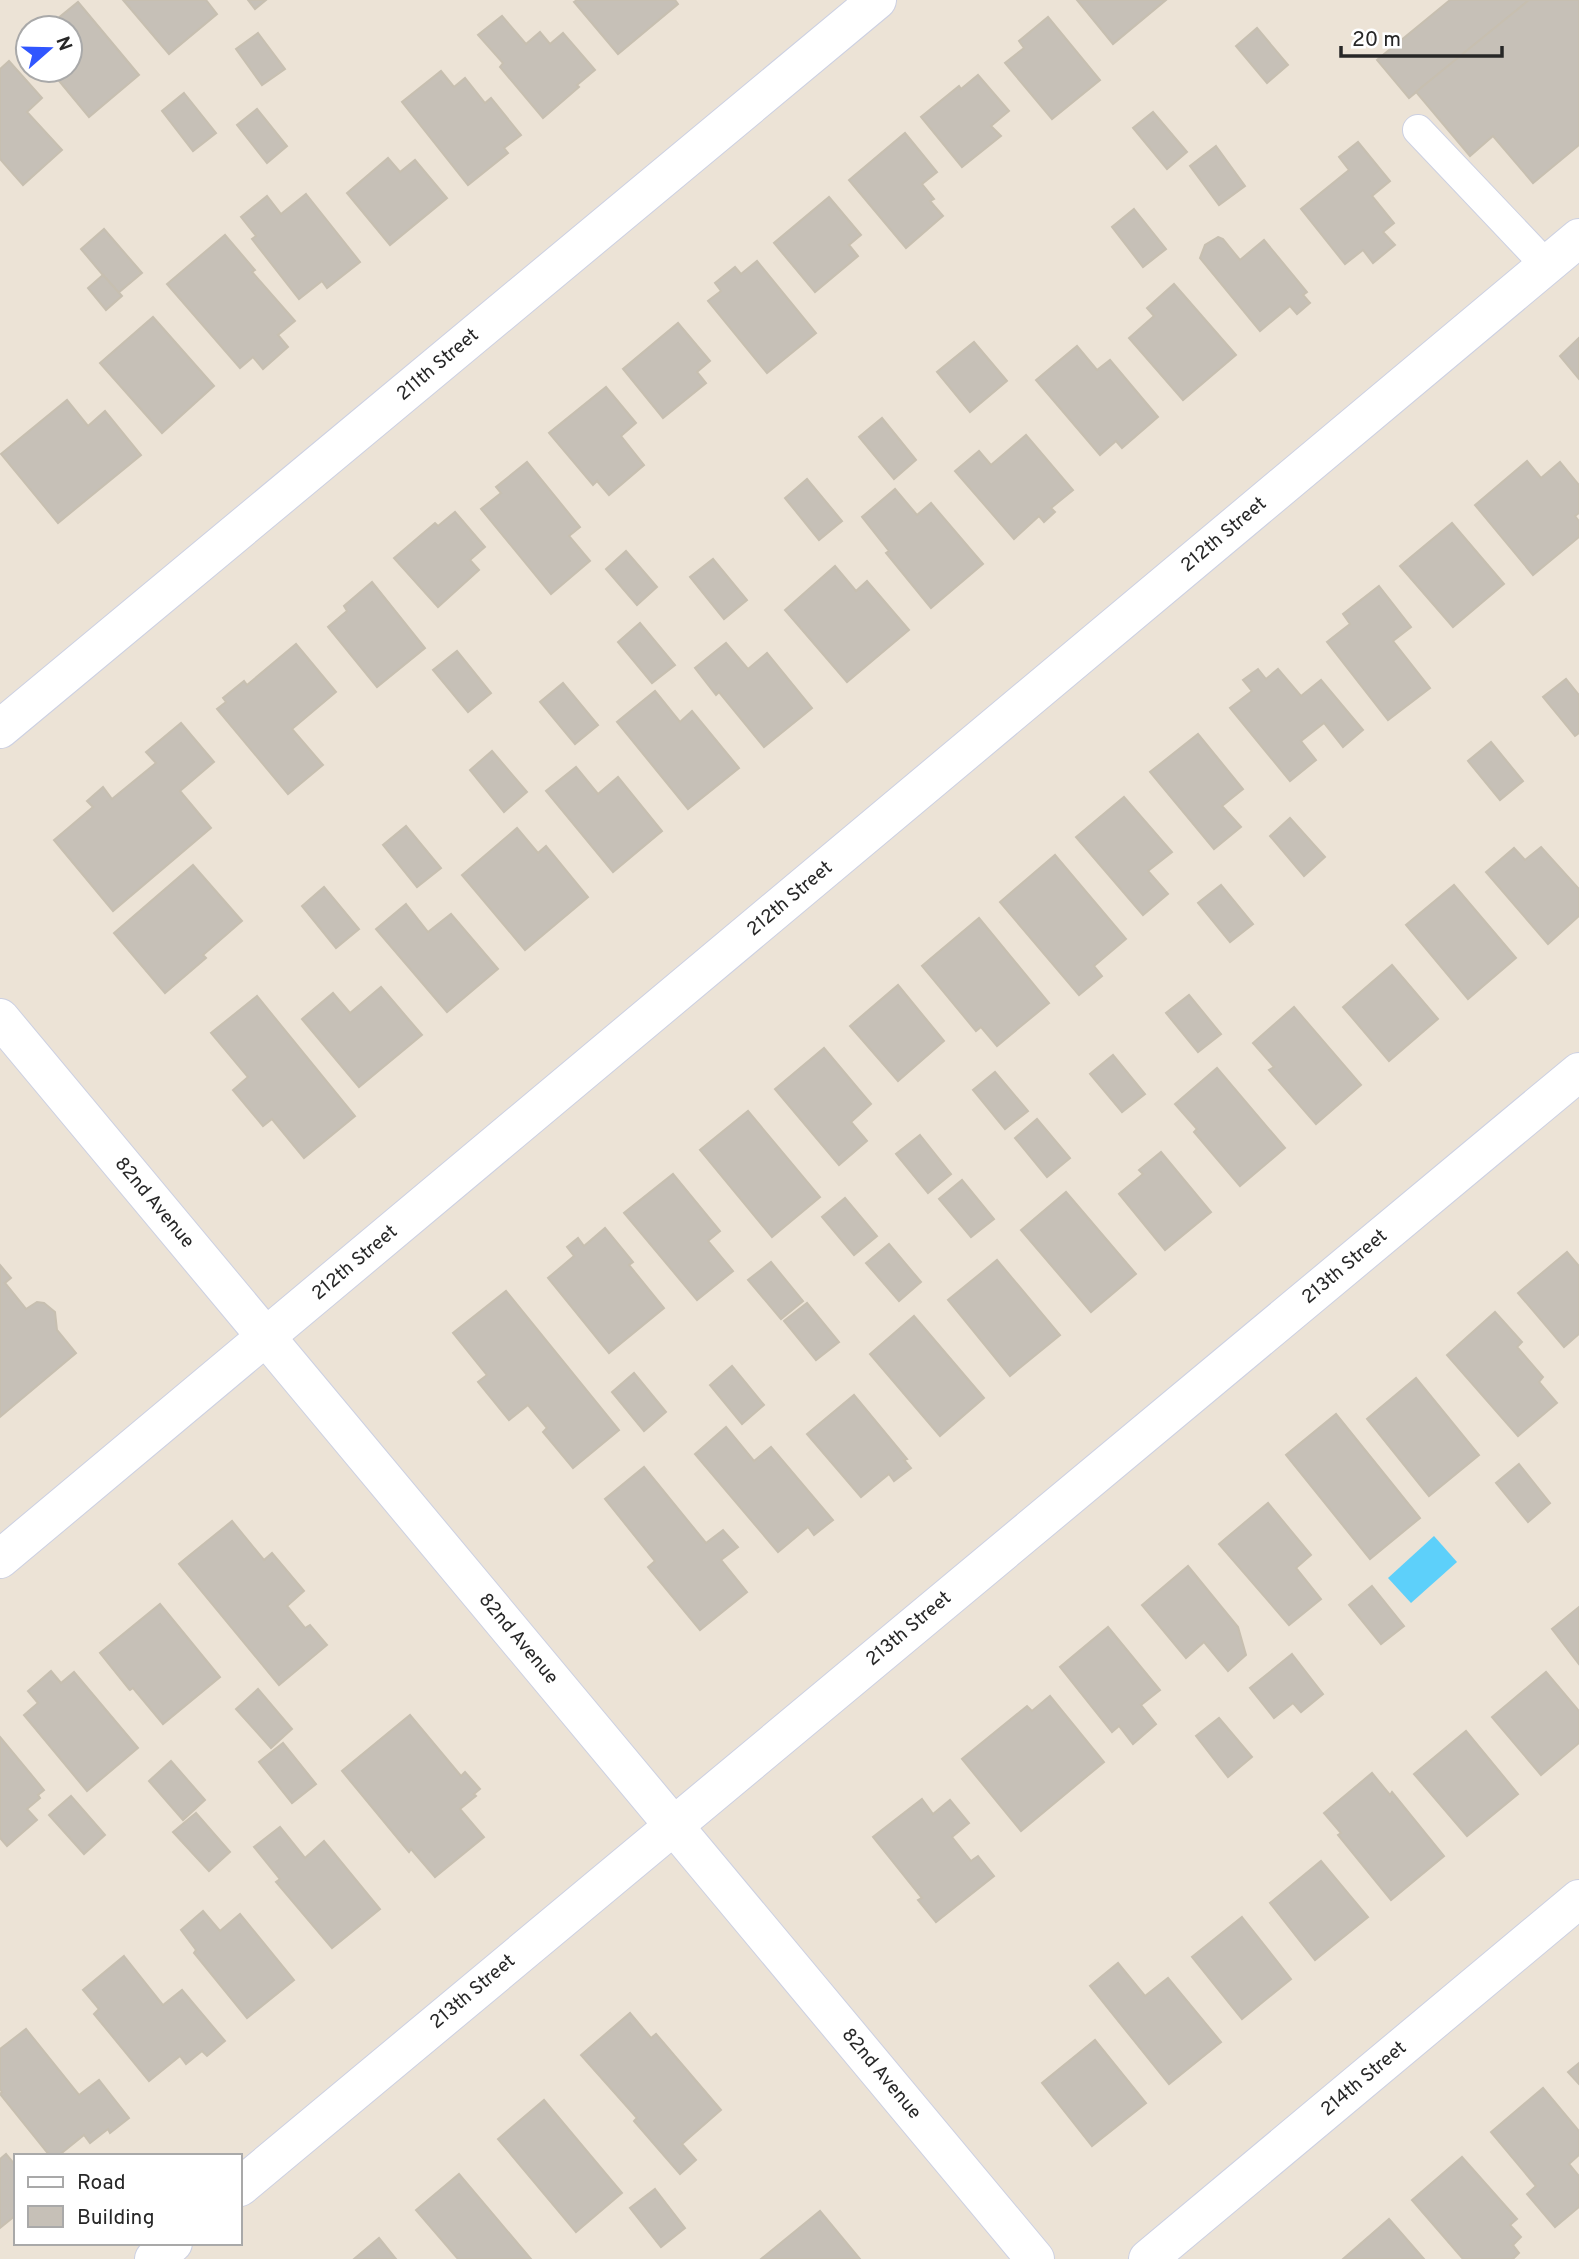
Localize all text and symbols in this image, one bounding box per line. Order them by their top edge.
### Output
north arrow [14,14,84,84]
scale bar [1341,14,1502,58]
text: 20 m [1352,27,1401,54]
text: N [49,33,77,54]
street label: 211th Street [392,324,484,406]
street label: 212th Street [1176,492,1272,578]
street label: 212th Street [742,856,838,942]
street label: 82nd Avenue [109,1152,199,1254]
street label: 212th Street [307,1220,403,1306]
street label: 213th Street [1297,1224,1393,1310]
street label: 213th Street [861,1586,957,1672]
street label: 82nd Avenue [473,1588,563,1690]
street label: 213th Street [425,1949,521,2035]
street label: 82nd Avenue [836,2023,926,2125]
street label: 214th Street [1316,2036,1412,2122]
legend [14,2154,242,2245]
text: Road [77,2170,126,2197]
text: Building [77,2205,155,2232]

